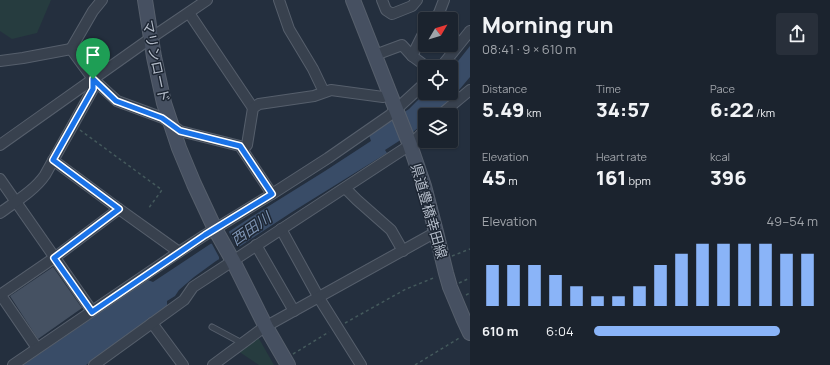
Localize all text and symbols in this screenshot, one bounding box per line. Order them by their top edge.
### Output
text: Morning run [482,10,613,40]
north arrow [418,12,458,52]
map controls [418,12,458,148]
button: share [776,13,818,55]
street label: マリンロード [138,18,175,104]
pin [76,38,110,79]
text: 08:41 · 9 × 610 m [482,40,576,58]
icon: arrive [82,44,104,66]
button: locate [418,60,458,100]
text: Distance [482,81,527,96]
text: Time [596,81,621,96]
text: Pace [710,81,735,96]
text: 5.49 [482,96,524,123]
text: 34:57 [596,96,650,123]
text: 6:22 [710,96,754,123]
text: km [524,105,541,120]
text: /km [754,105,775,120]
button: layers [418,108,458,148]
text: Elevation [482,149,528,164]
text: Heart rate [596,149,647,164]
text: kcal [710,149,730,164]
street label: 県道豊橋幸田線 [407,161,452,261]
text: 45 [482,164,506,191]
text: 161 [596,164,626,191]
text: 396 [710,164,747,191]
text: m [506,173,518,188]
text: bpm [626,173,651,188]
water label: 西田川 [226,206,277,250]
text: Elevation [482,212,537,230]
text: 49–54 m [767,212,818,230]
text: 610 m [482,322,518,340]
text: 6:04 [546,322,574,340]

